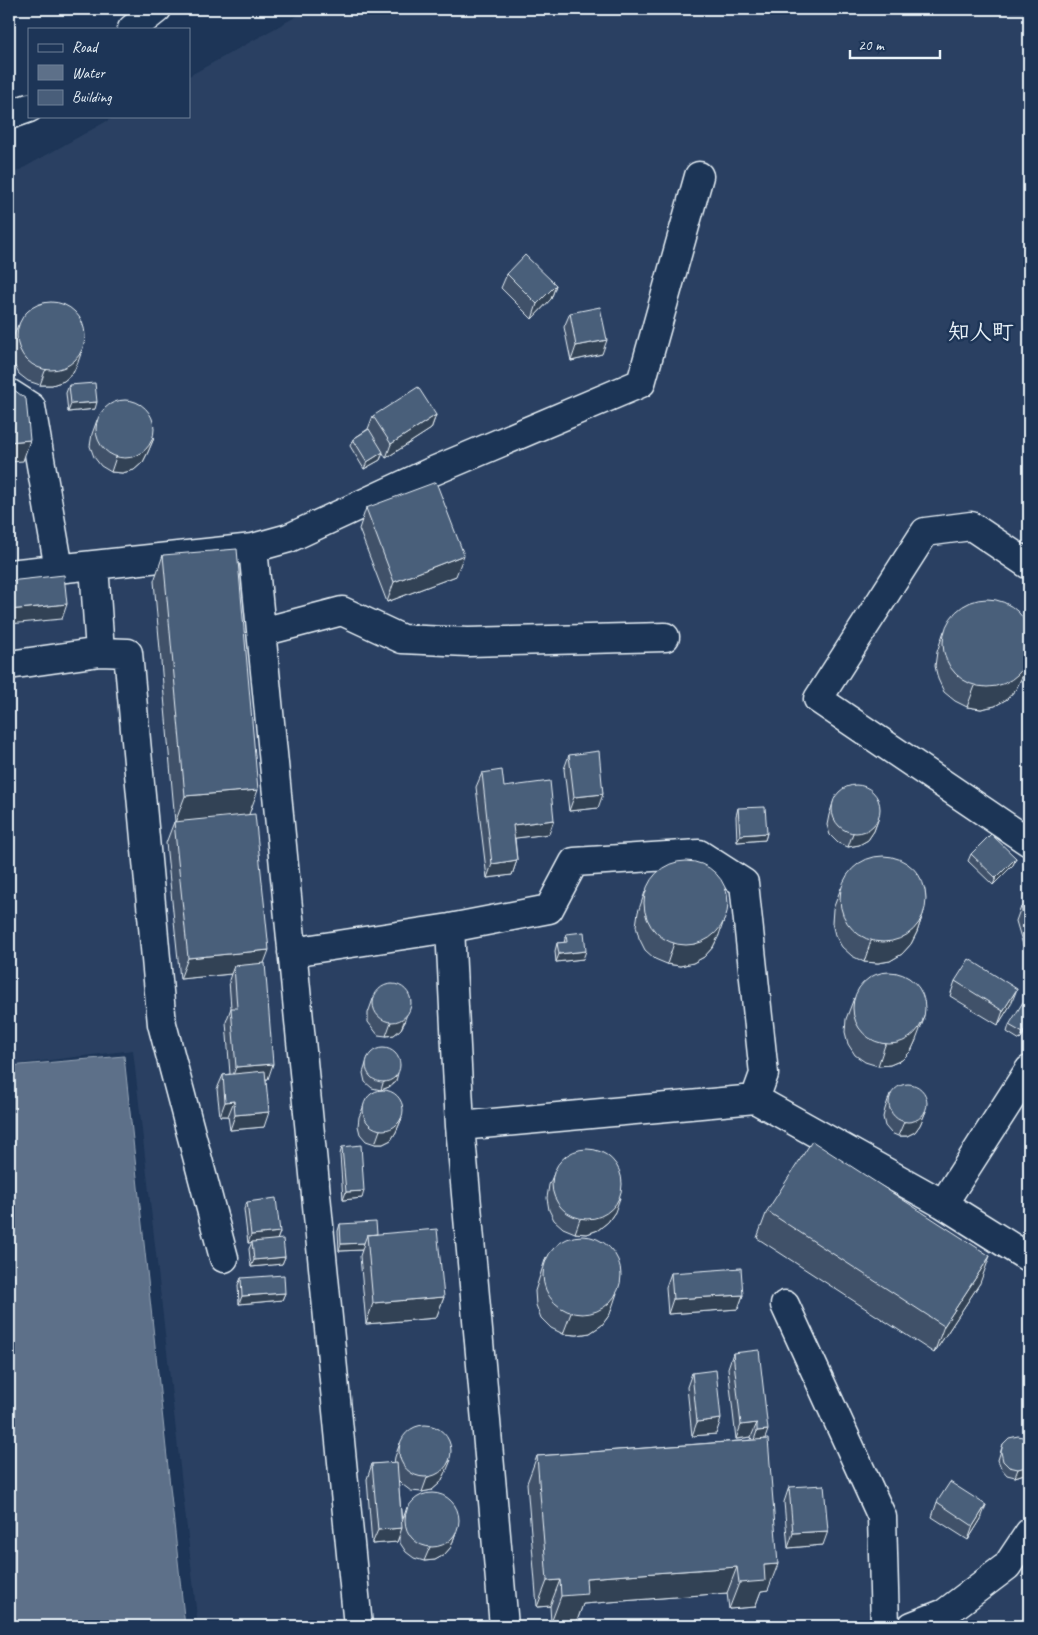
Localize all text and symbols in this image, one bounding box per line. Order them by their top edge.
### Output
legend [28,28,190,118]
scale bar [850,28,940,60]
text: 20 m [858,36,885,55]
text: Road [72,38,99,57]
text: Water [72,64,106,83]
text: Building [72,88,112,107]
district label: 知人町 [948,318,1014,346]

